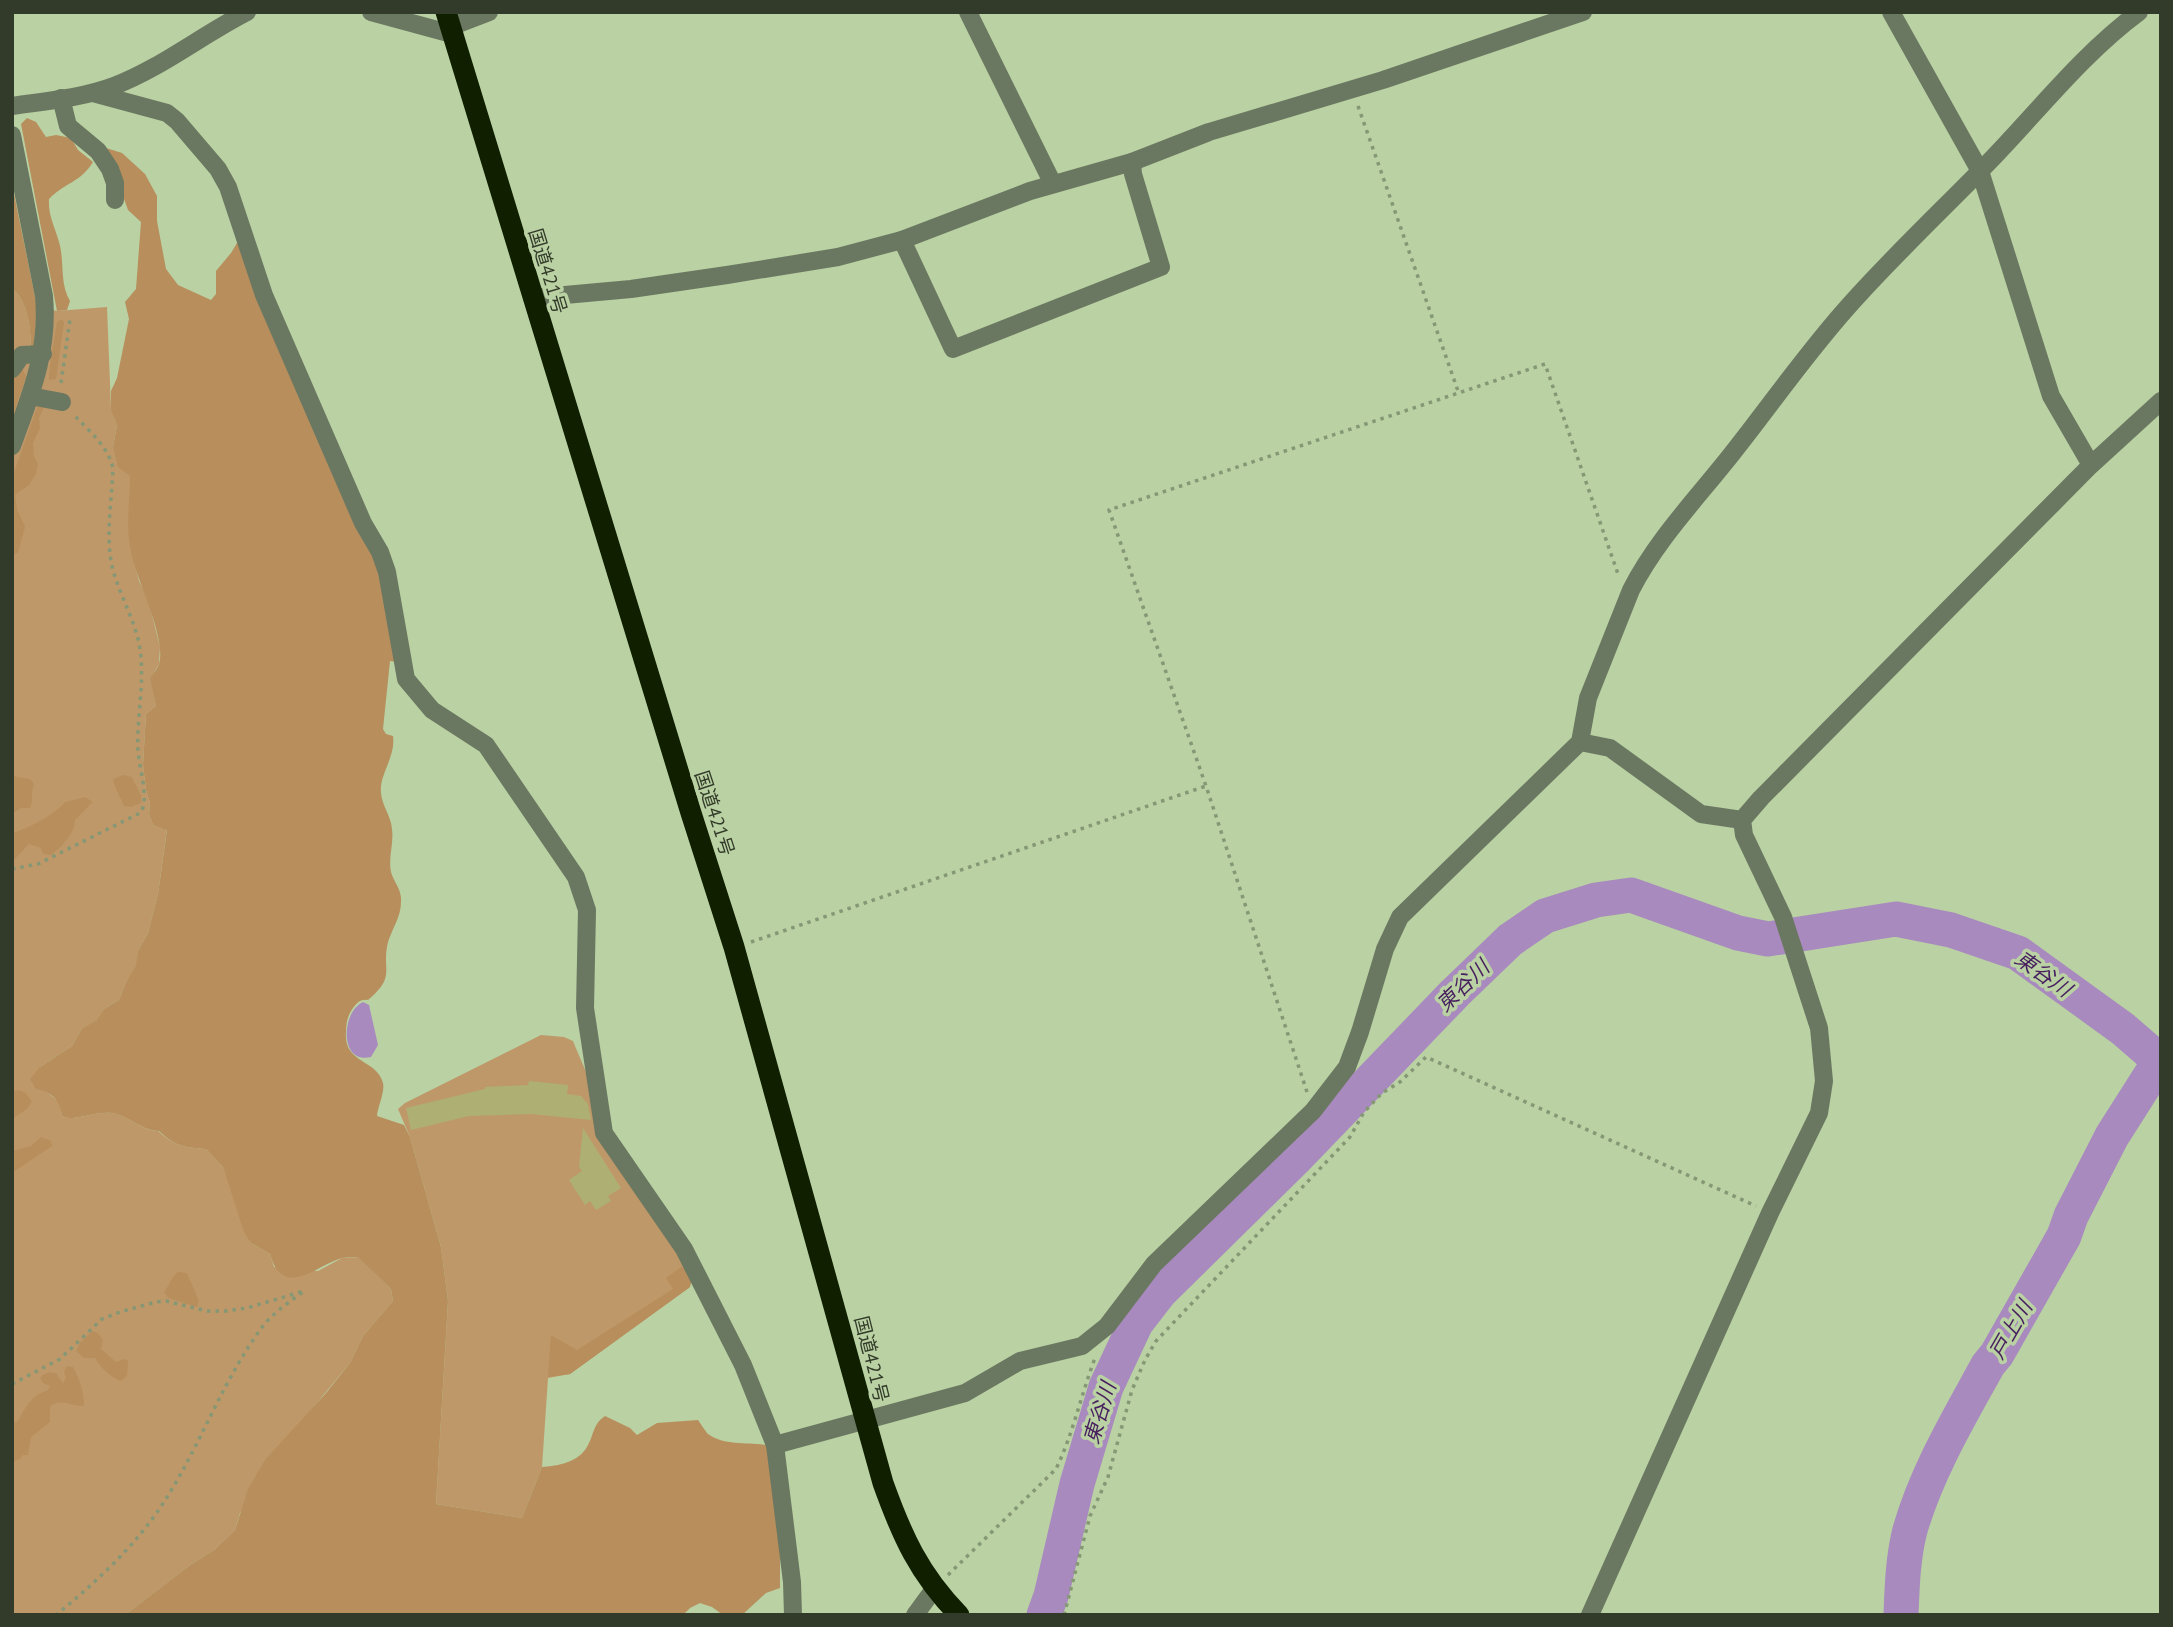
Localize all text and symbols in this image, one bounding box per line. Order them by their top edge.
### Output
street label: 国道421号 [524,225,572,317]
street label: 国道421号 [690,767,740,859]
water label: 東谷川 [2010,944,2078,1004]
water label: 東谷川 [1431,953,1496,1017]
water label: 戸上川 [1983,1294,2039,1364]
street label: 国道421号 [850,1313,894,1405]
water label: 東谷川 [1077,1377,1122,1447]

